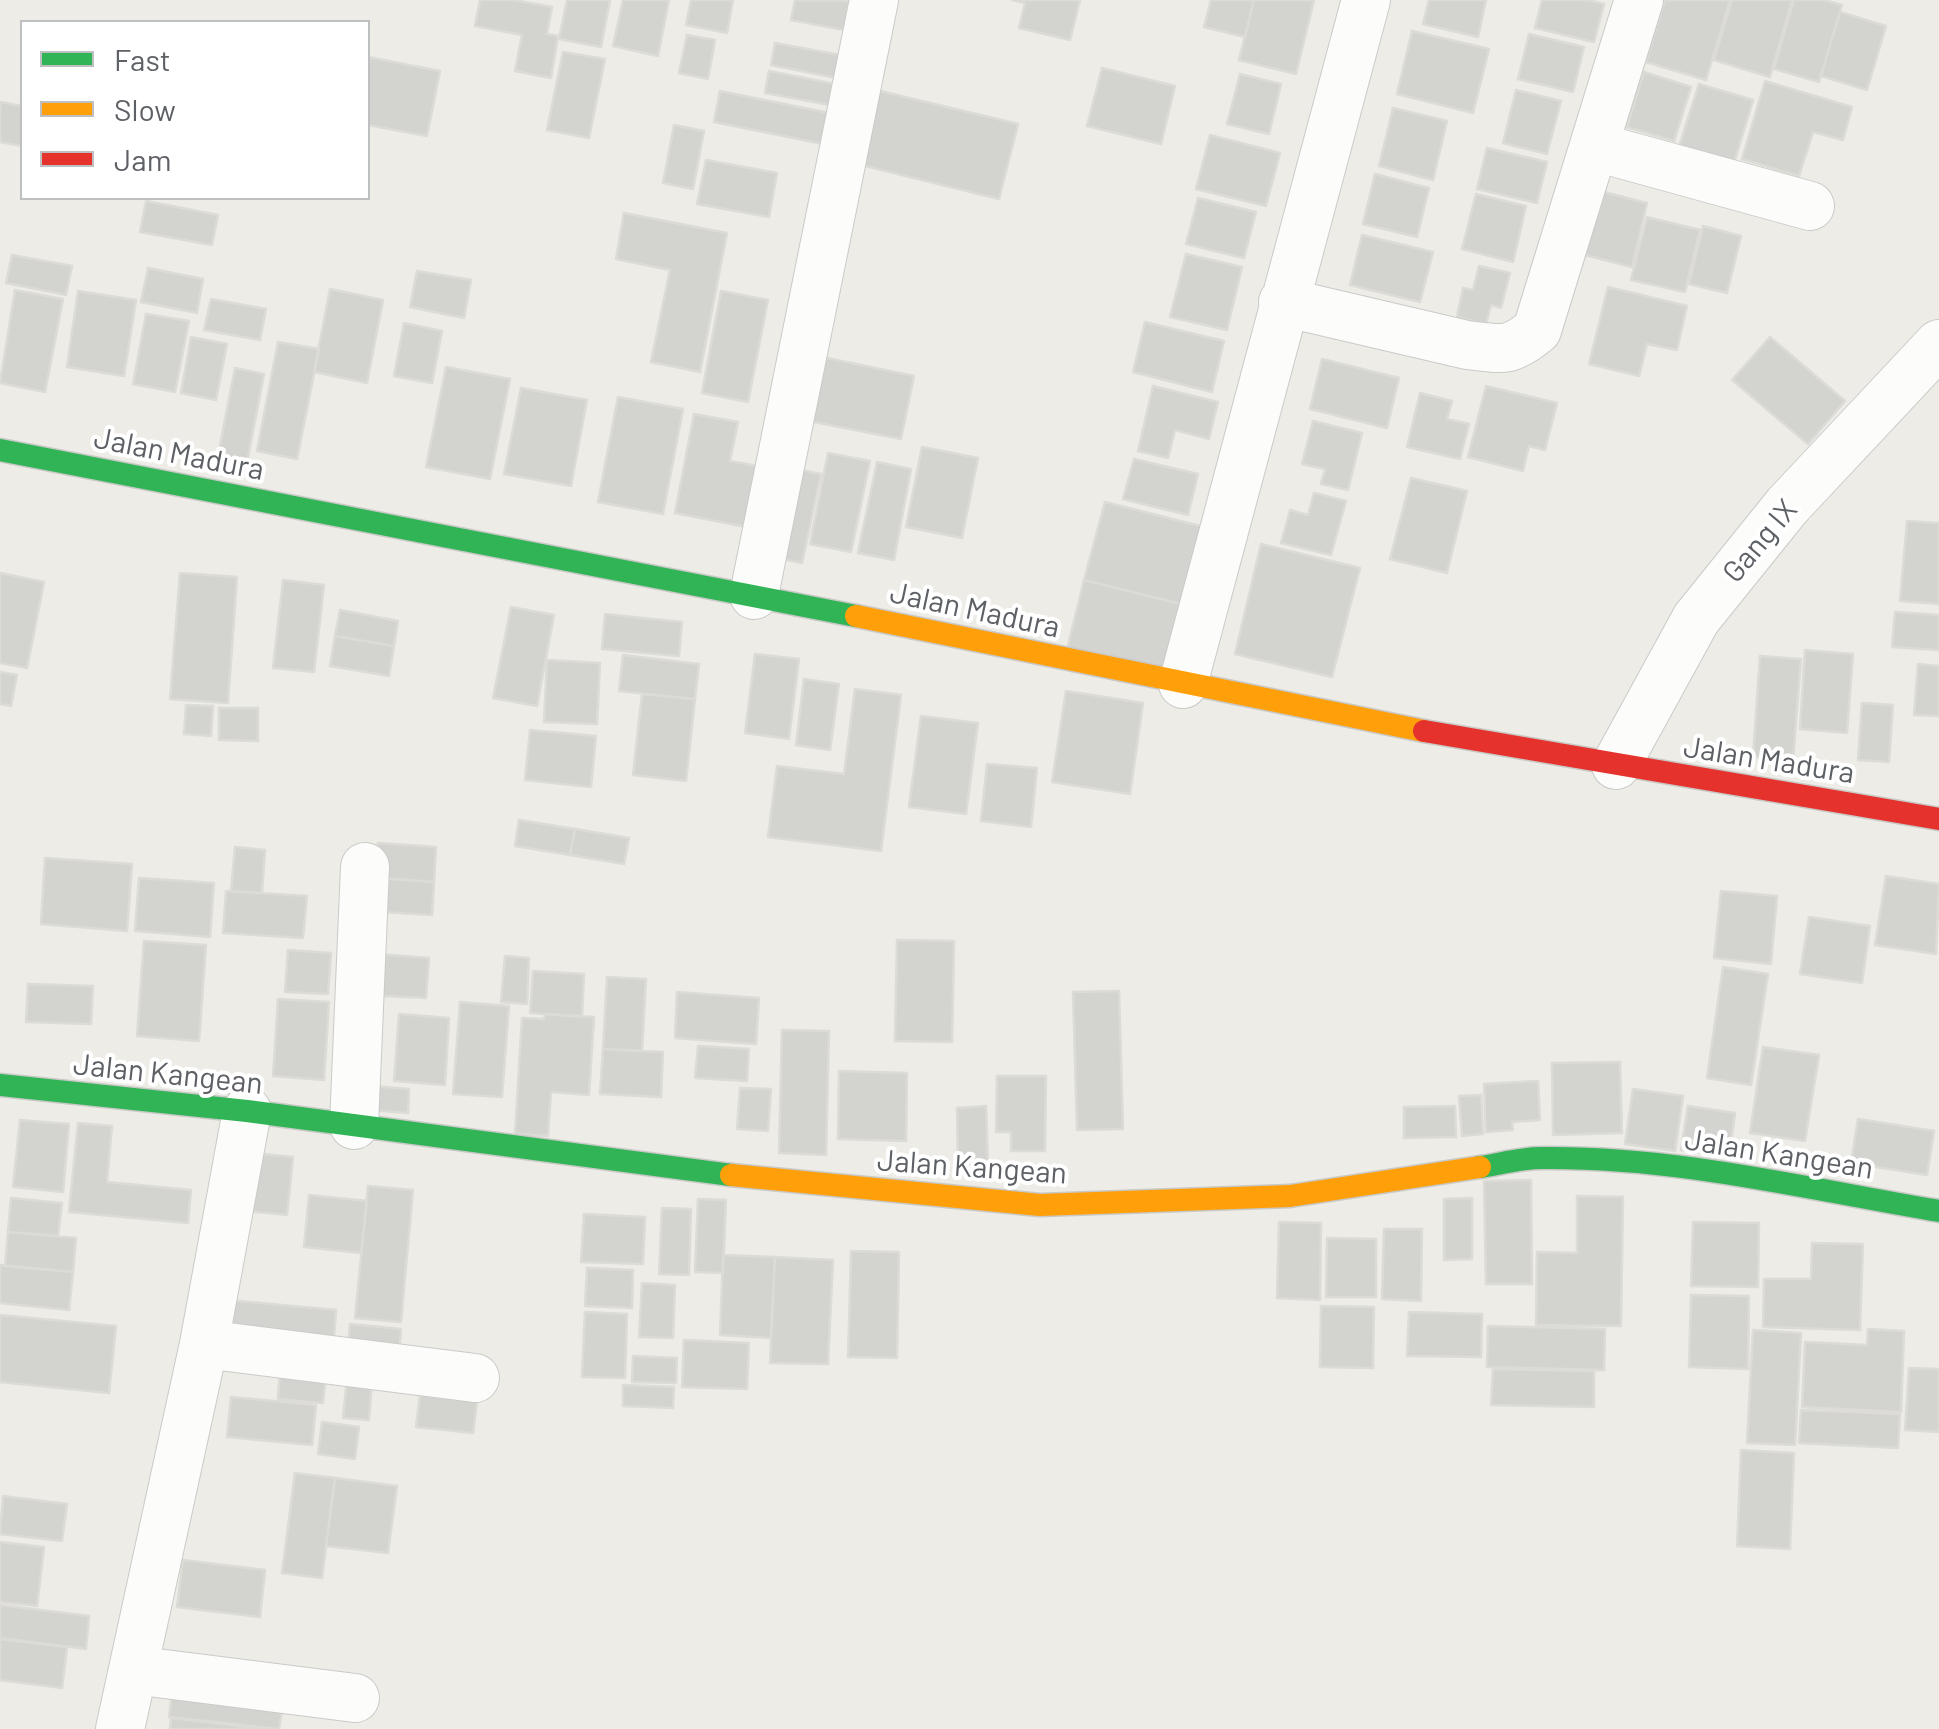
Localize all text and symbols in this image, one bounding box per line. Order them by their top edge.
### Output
legend [20,20,370,200]
text: Fast [114,41,171,77]
text: Slow [114,91,176,127]
text: Jam [114,141,171,177]
street label: Jalan Madura [91,420,267,488]
street label: Gang IX [1715,492,1805,590]
street label: Jalan Madura [887,574,1063,646]
street label: Jalan Madura [1681,729,1857,791]
street label: Jalan Kangean [72,1046,264,1102]
street label: Jalan Kangean [1682,1121,1876,1187]
street label: Jalan Kangean [876,1142,1068,1192]

